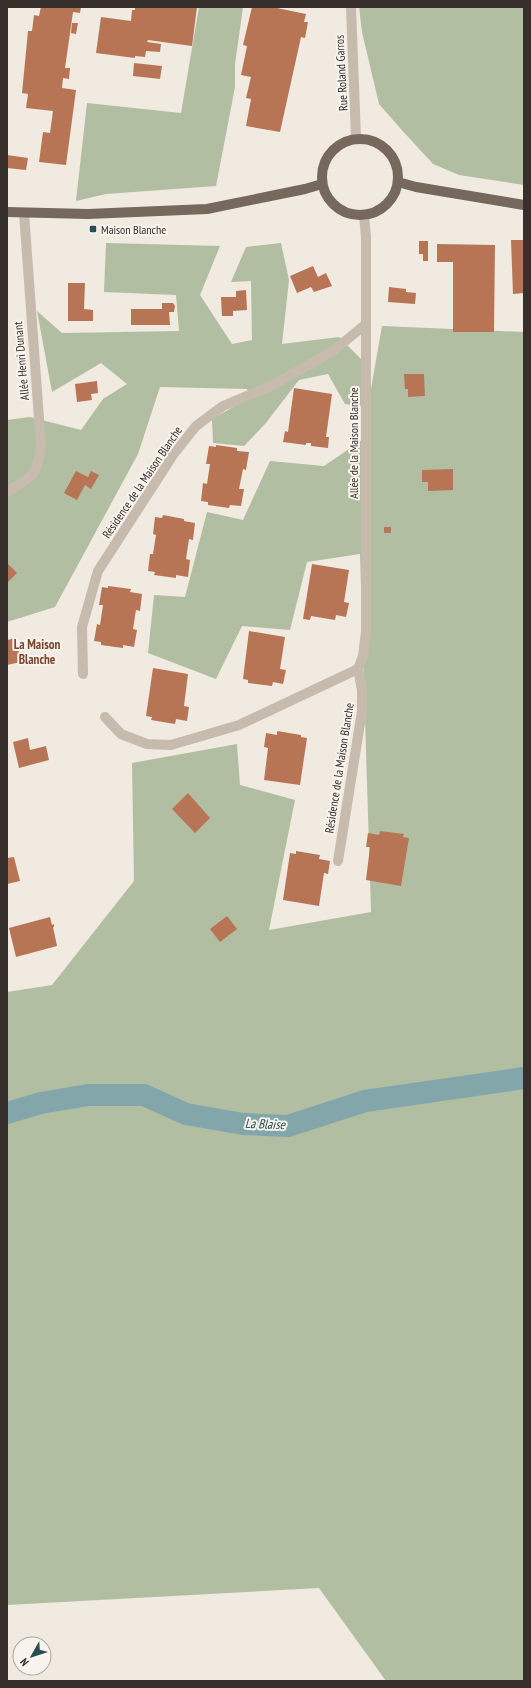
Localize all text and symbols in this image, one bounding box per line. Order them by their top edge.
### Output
street label: Rue Roland Garros [332,35,350,111]
place label: Maison Blanche [101,222,166,237]
marker: Maison Blanche [88,224,98,234]
street label: Allée Henri Dunant [10,320,32,401]
street label: Allée de la Maison Blanche [346,387,361,499]
street label: Résidence de la Maison Blanche [99,423,185,541]
district label: La Maison Blanche [14,636,60,668]
street label: Résidence de la Maison Blanche [321,702,357,834]
water label: La Blaise [245,1115,287,1133]
north arrow [12,1636,52,1676]
text: N [17,1656,32,1669]

